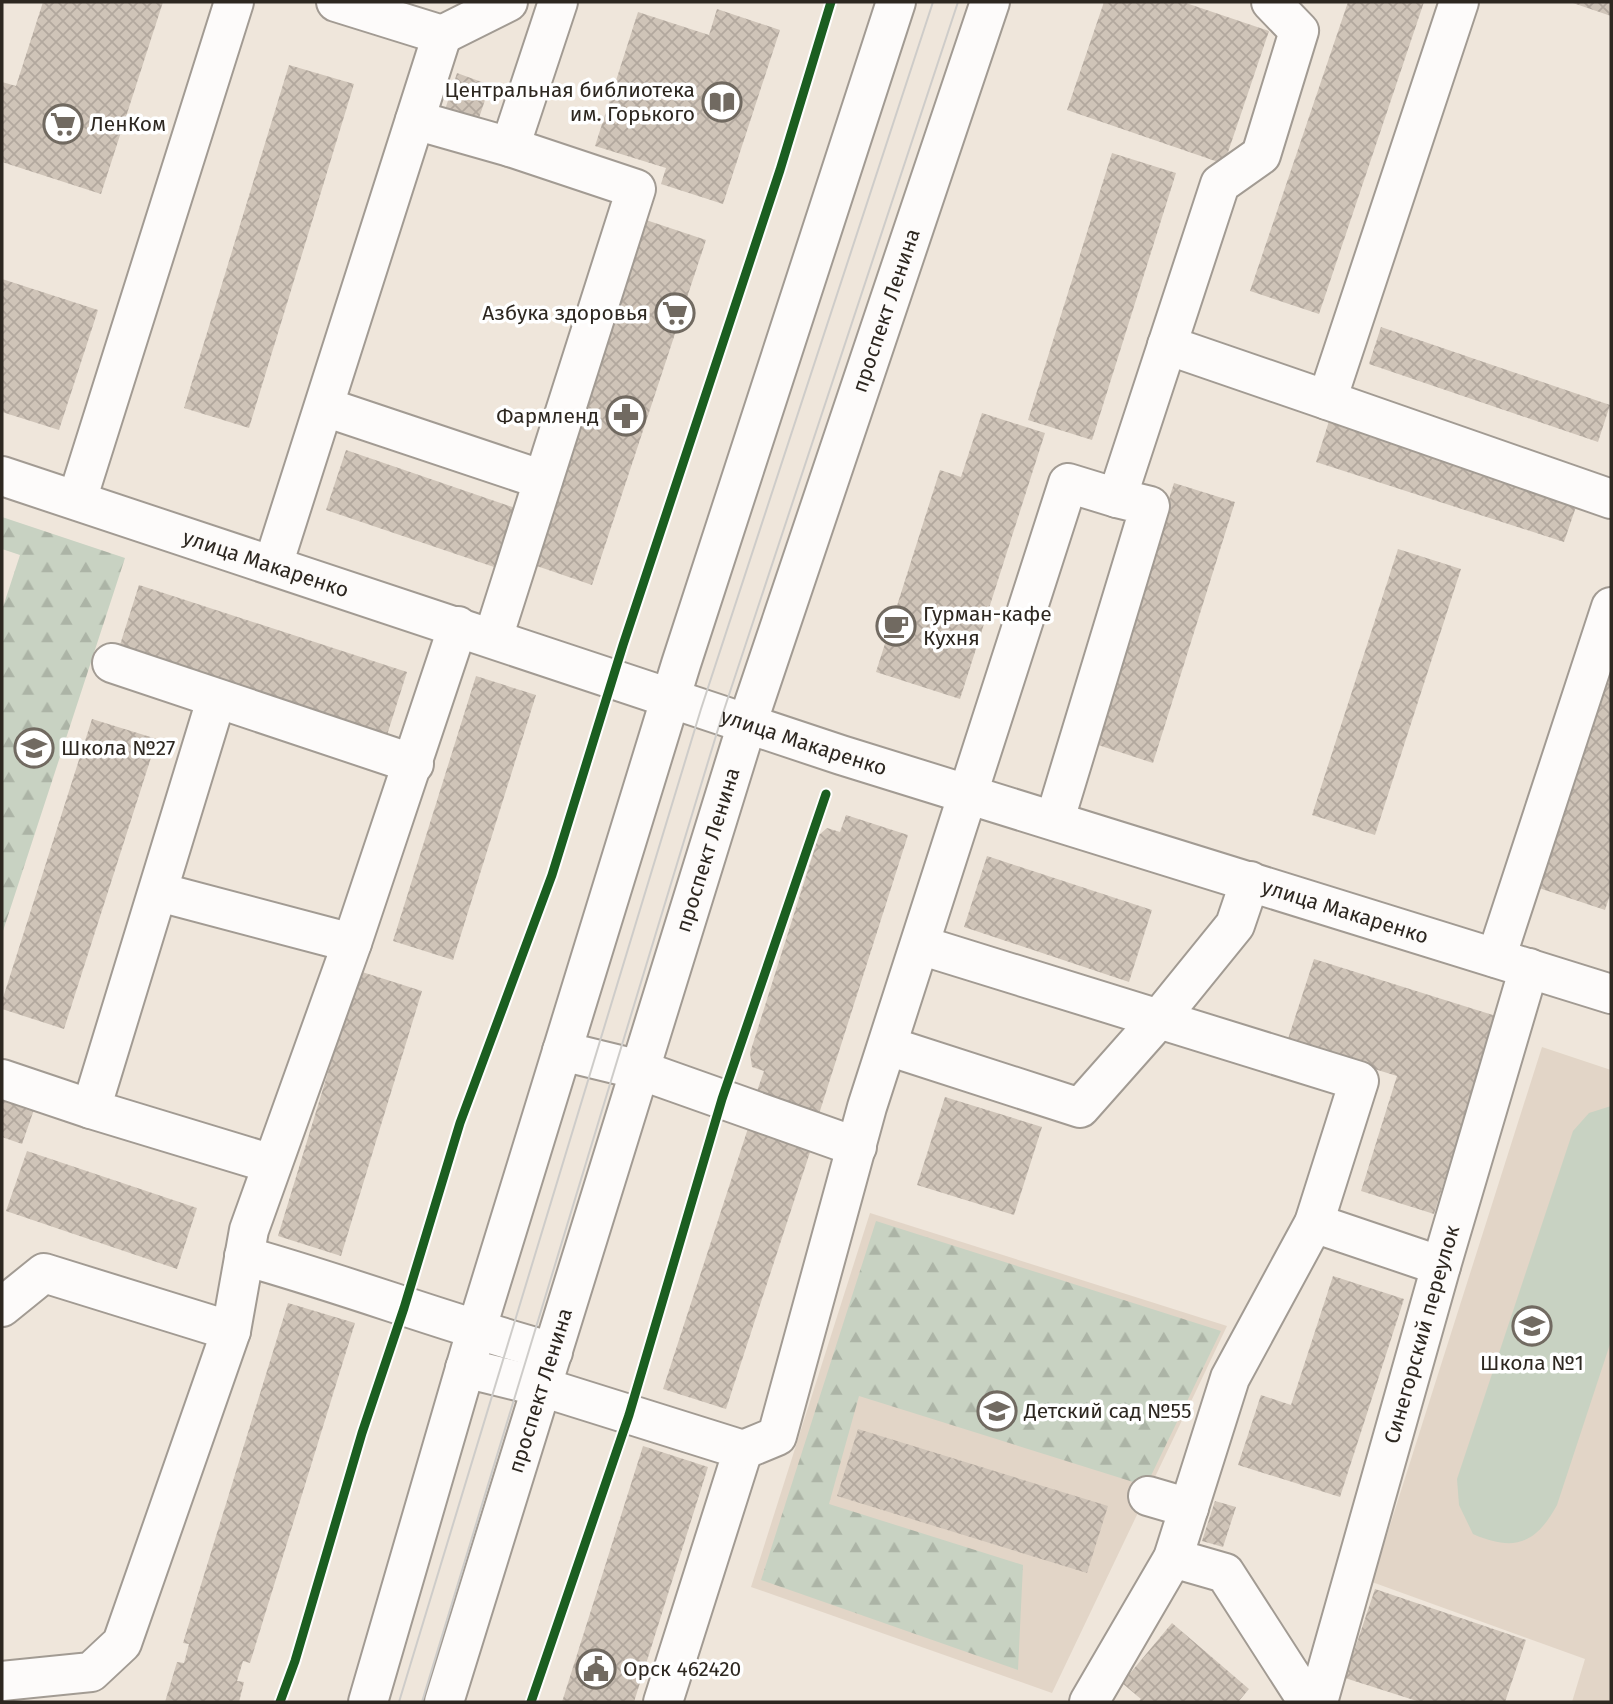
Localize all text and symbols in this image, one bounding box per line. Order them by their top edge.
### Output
place label: Центральная библиотека им. Горького [444,77,695,127]
library icon: Центральная библиотека им. Горького [701,81,743,123]
supermarket icon: ЛенКом [42,103,84,145]
place label: ЛенКом [90,111,166,137]
street label: проспект Ленина [846,225,926,396]
supermarket icon: Азбука здоровья [654,292,696,334]
place label: Азбука здоровья [482,300,648,326]
pharmacy icon: Фармленд [605,395,647,437]
place label: Фармленд [496,403,599,429]
street label: улица Макаренко [179,524,352,603]
place label: Гурман-кафе Кухня [923,601,1052,651]
cafe icon: Гурман-кафе Кухня [875,605,917,647]
street label: улица Макаренко [717,703,890,781]
school or university icon: Школа №27 [13,727,55,769]
place label: Школа №27 [61,735,175,761]
street label: проспект Ленина [670,764,746,936]
street label: улица Макаренко [1258,873,1432,950]
street label: Синегорский переулок [1379,1222,1465,1447]
street label: проспект Ленина [503,1305,578,1476]
school or university icon: Школа №1 [1511,1305,1553,1347]
place label: Школа №1 [1480,1350,1584,1376]
school or university icon: Детский сад №55 [976,1390,1018,1432]
place label: Детский сад №55 [1023,1398,1191,1424]
public building icon: Орск 462420 [575,1648,617,1690]
place label: Орск 462420 [623,1656,741,1682]

